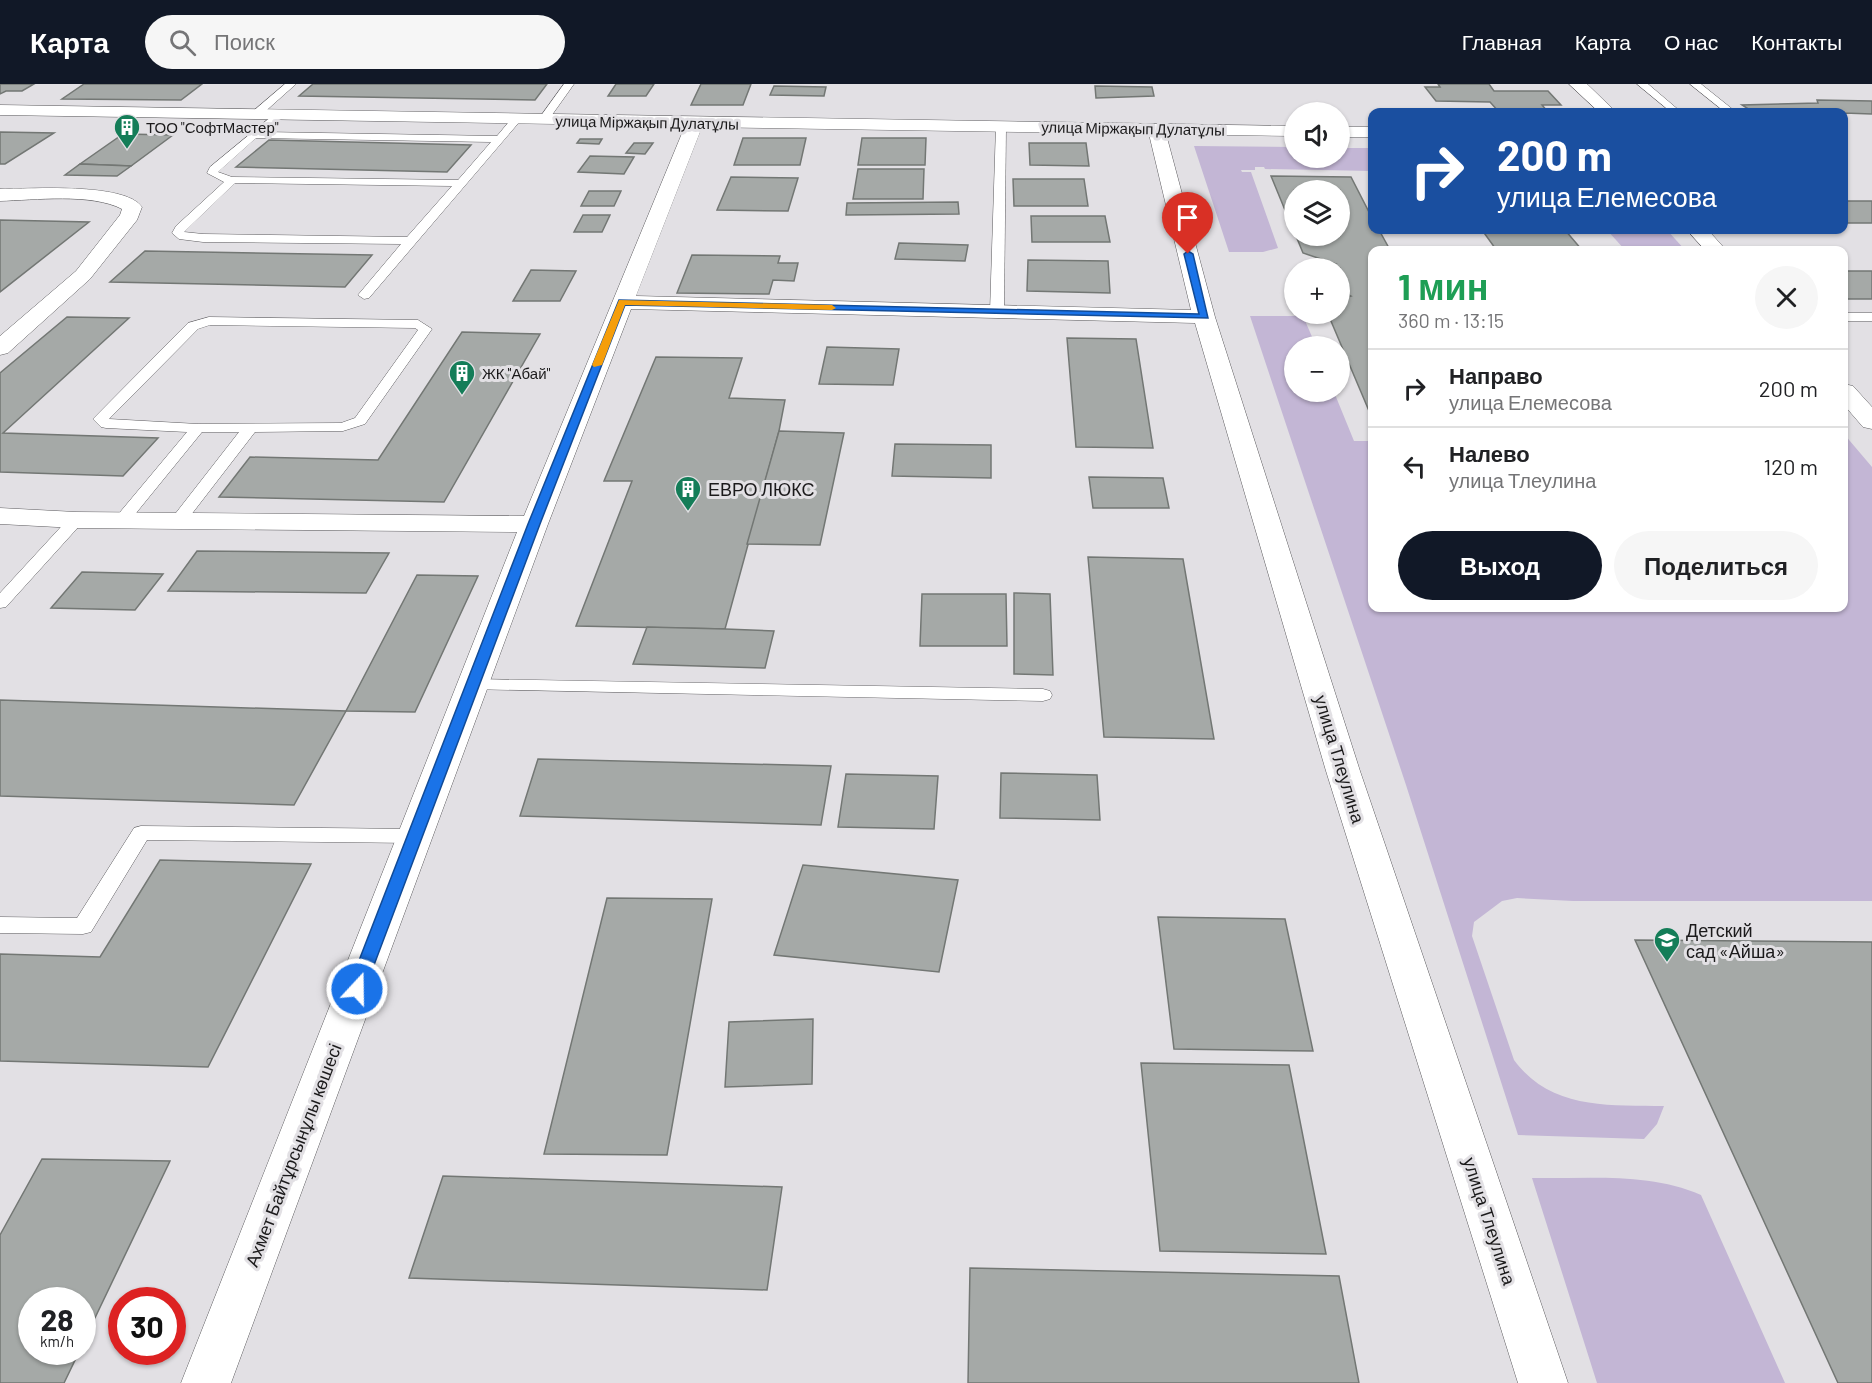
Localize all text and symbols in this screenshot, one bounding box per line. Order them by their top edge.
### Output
search box [145,15,565,69]
text: Карта [30,25,109,59]
icon: search [166,26,199,59]
text: Поиск [214,28,275,54]
text: Главная [1462,29,1542,54]
text: Карта [1575,29,1631,54]
text: О нас [1664,29,1718,54]
text: Контакты [1751,29,1842,54]
map controls [1284,102,1350,402]
button: sound [1284,102,1350,168]
street label: улица Міржақып Дулатұлы [555,111,739,133]
building icon: ТОО "СофтМастер" [112,112,142,150]
street label: улица Міржақып Дулатұлы [1041,117,1225,139]
place label: ТОО "СофтМастер" [146,118,279,136]
text: 200 m [1497,129,1612,179]
icon: right [1398,132,1476,210]
button: layers [1284,180,1350,246]
text: улица Елемесова [1497,180,1717,212]
pin [1162,192,1213,254]
icon: arrive [1171,201,1204,234]
button: + [1284,258,1350,324]
text: 1 мин [1398,264,1488,307]
button: close [1755,266,1818,329]
text: 360 m · 13:15 [1398,308,1504,332]
button: − [1284,336,1350,402]
building icon: ЖК "Абай" [447,358,477,396]
text: Направо [1449,362,1543,388]
place label: ЖК "Абай" [482,364,551,382]
icon: right [1398,372,1431,405]
text: 200 m [1759,375,1818,401]
text: улица Елемесова [1449,390,1612,414]
text: Налево [1449,440,1530,466]
icon: left [1398,450,1431,483]
text: 120 m [1763,453,1818,479]
text: улица Тлеулина [1449,468,1596,492]
building icon: ЕВРО ЛЮКС [673,474,703,512]
place label: ЕВРО ЛЮКС [708,478,815,500]
button: Выход [1398,531,1602,600]
button: Поделиться [1614,531,1818,600]
street label: улица Тлеулина [1310,692,1370,827]
place label: Детский сад «Айша» [1686,919,1785,962]
school or university icon: Детский сад «Айша» [1652,925,1682,963]
position arrow [325,957,389,1021]
street label: Ахмет Байтұрсынұлы көшесі [240,1040,346,1270]
street label: улица Тлеулина [1459,1154,1521,1288]
speed limit sign: 30 [108,1287,186,1365]
text: 28 [40,1301,74,1337]
text: km/h [40,1332,74,1350]

